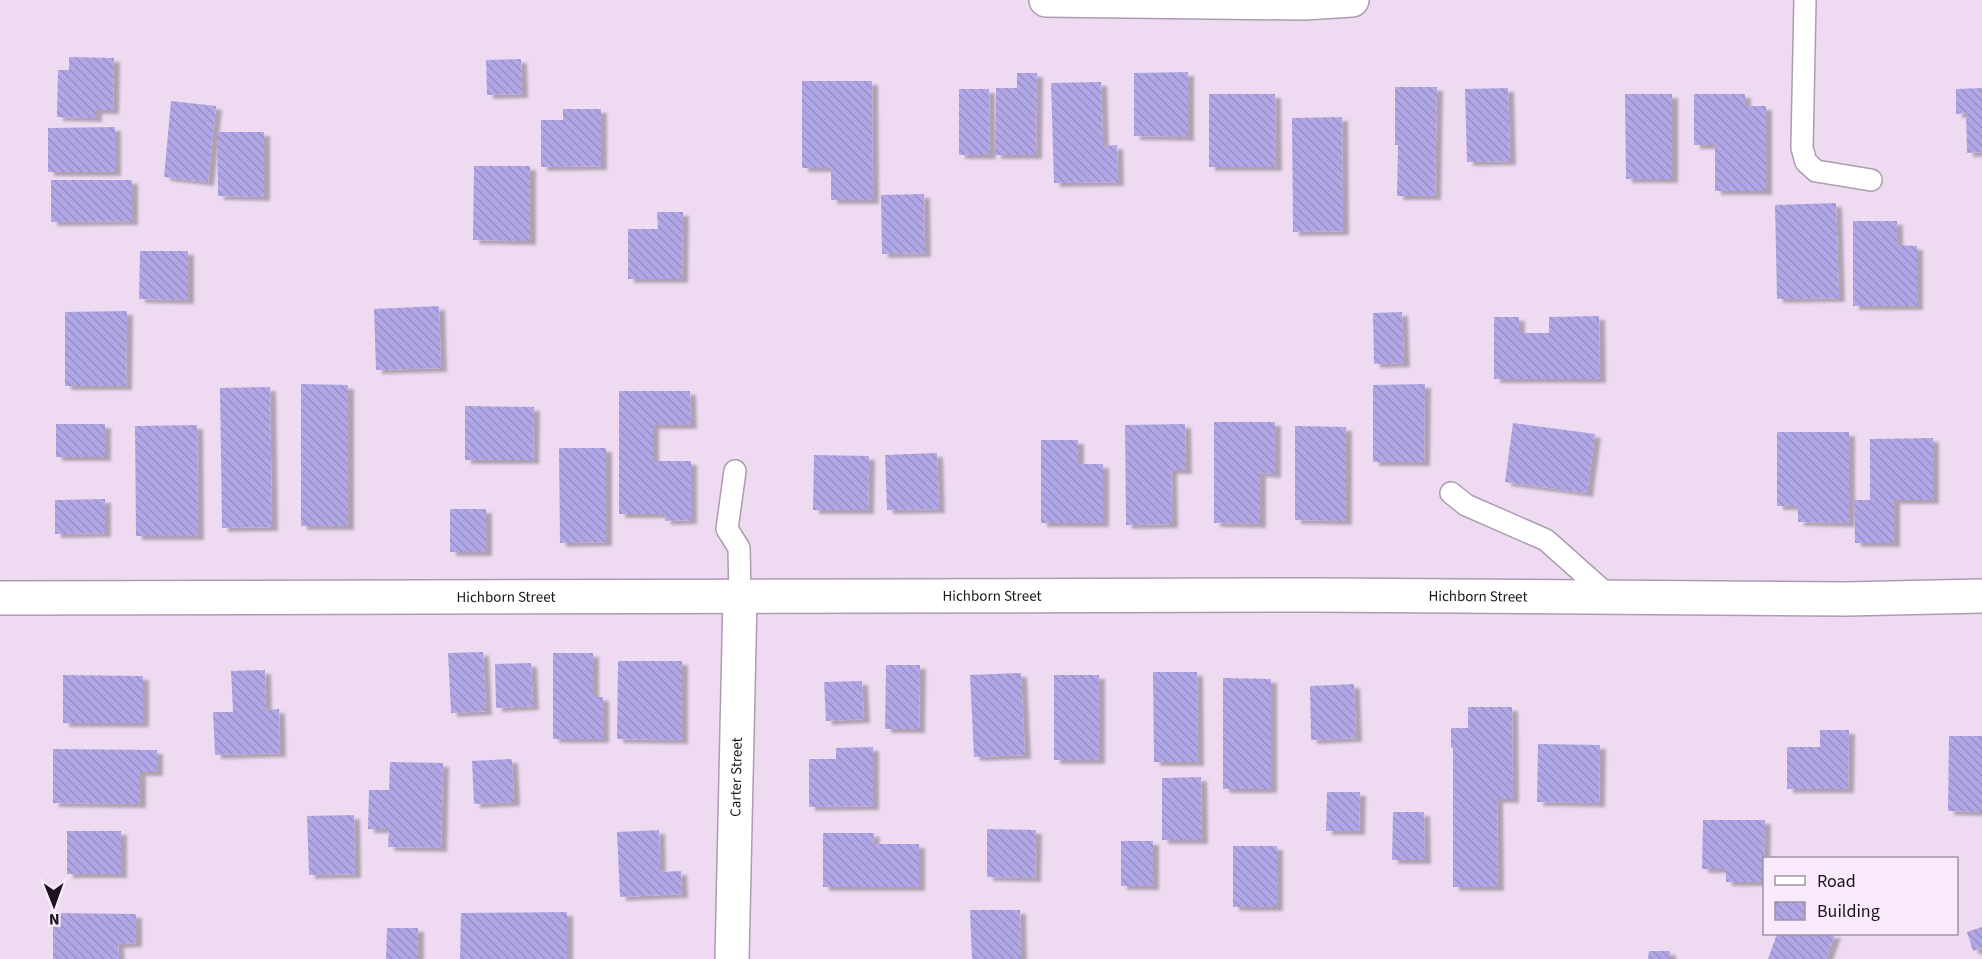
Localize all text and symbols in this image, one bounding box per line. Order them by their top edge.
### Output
street label: Hichborn Street [942,586,1042,607]
street label: Hichborn Street [1428,586,1528,608]
street label: Hichborn Street [456,587,556,608]
street label: Carter Street [725,737,748,817]
legend [1763,857,1958,935]
text: Road [1817,869,1856,894]
north arrow [24,875,84,935]
text: Building [1817,899,1880,924]
text: N [49,908,60,930]

